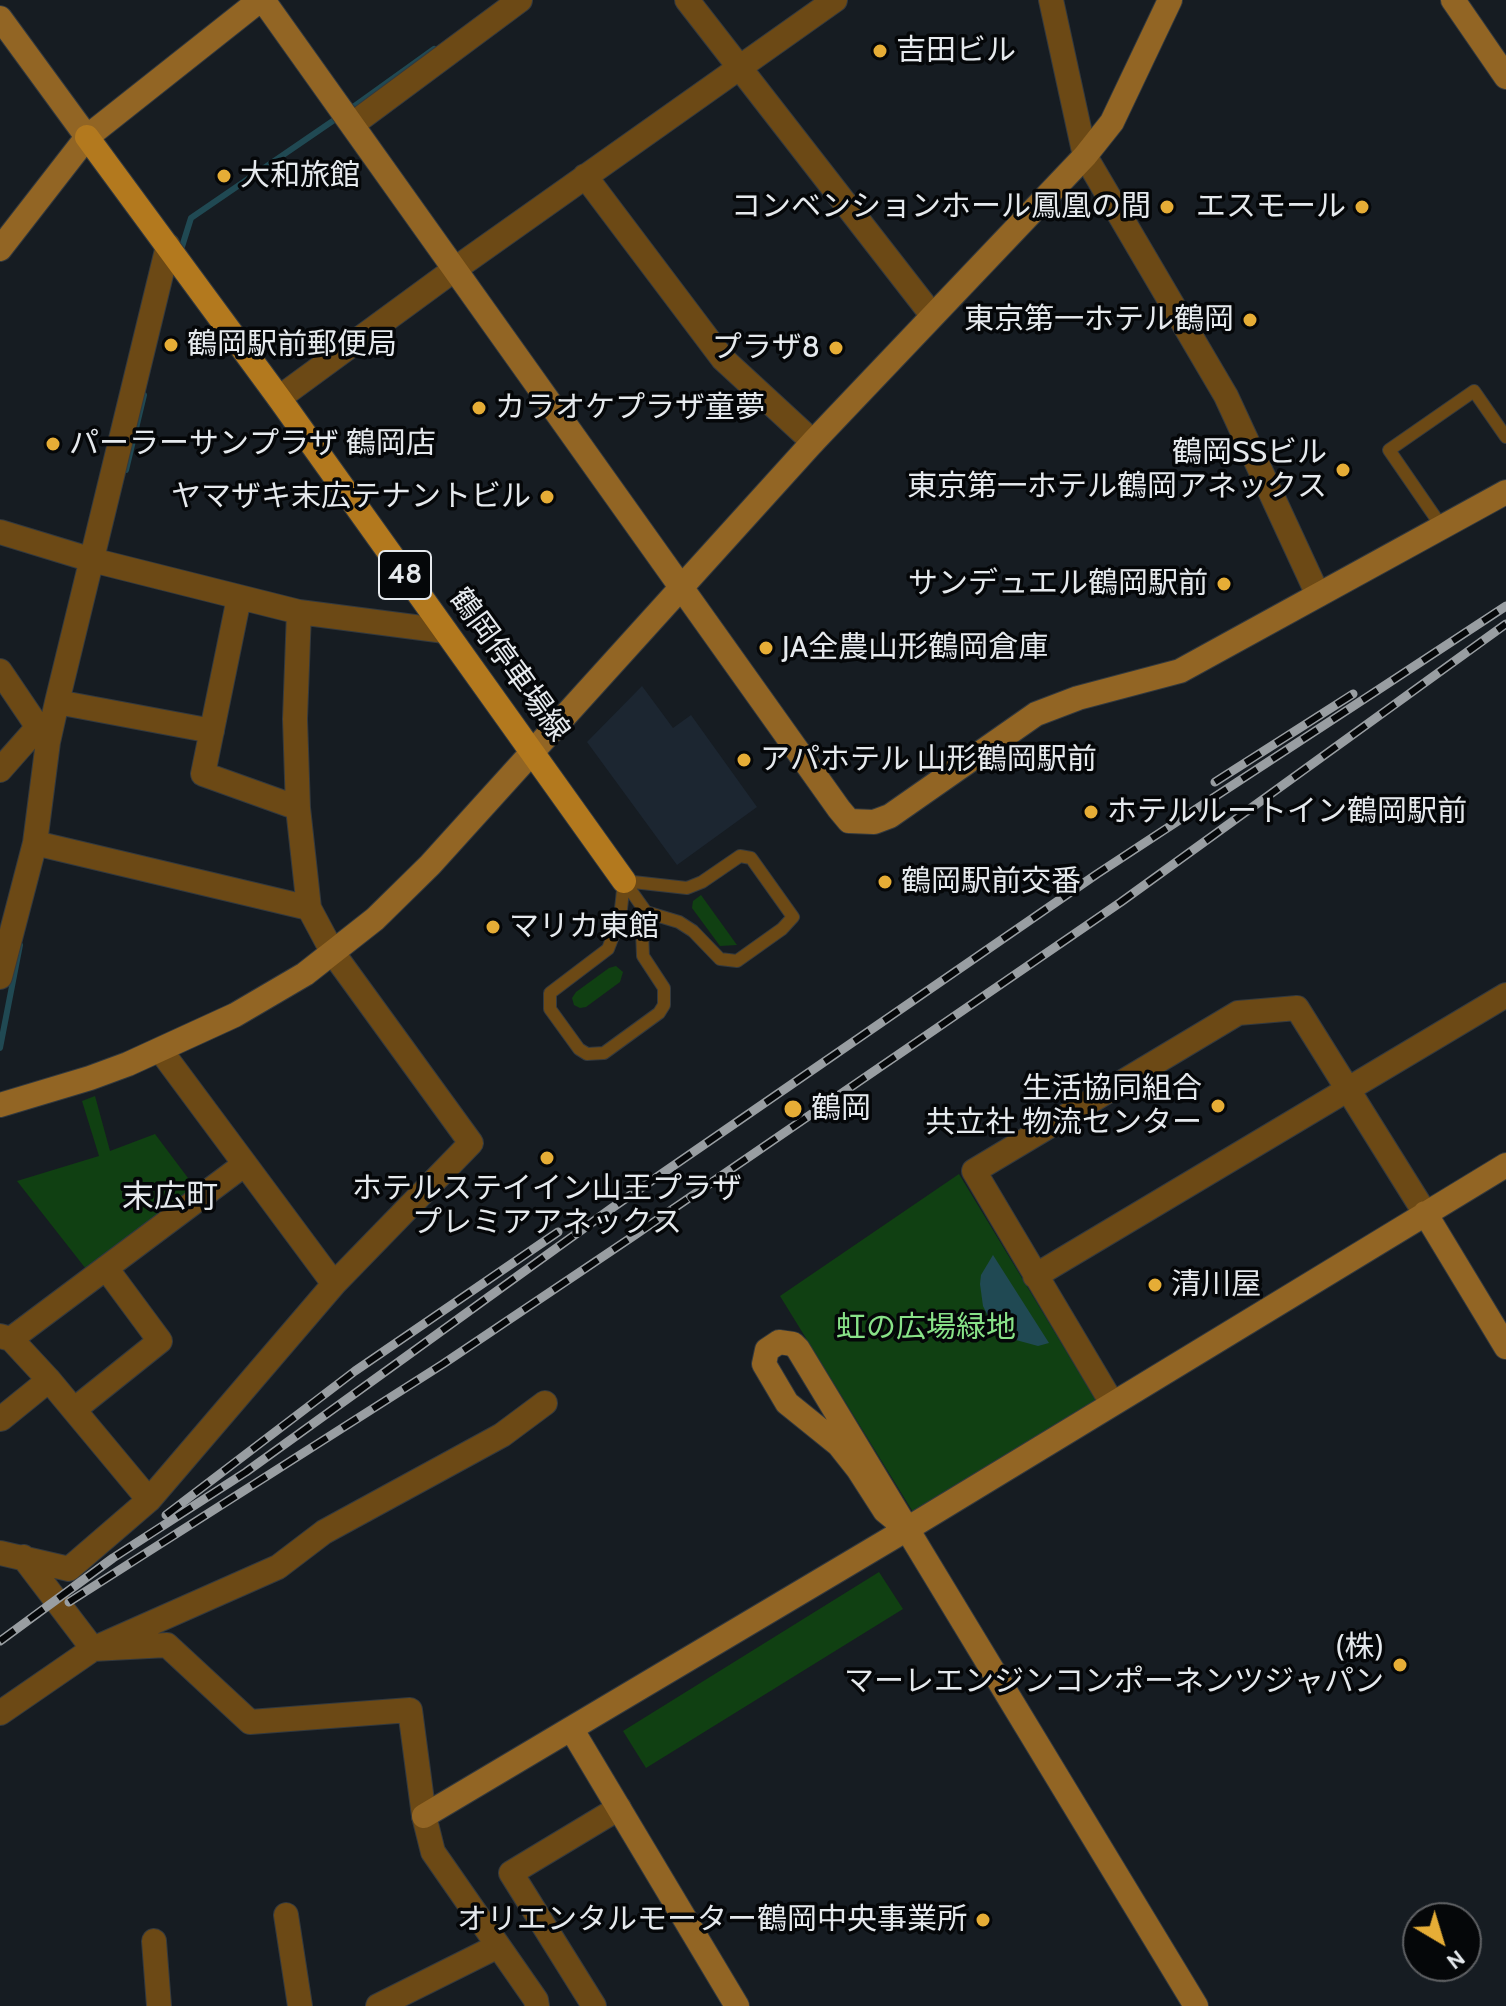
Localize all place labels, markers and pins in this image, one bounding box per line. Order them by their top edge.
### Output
place label: 吉田ビル [896,33,1016,69]
marker: 吉田ビル [871,42,889,60]
place label: 大和旅館 [240,158,360,194]
marker: 大和旅館 [215,167,233,185]
place label: コンベンションホール鳳凰の間 [731,189,1151,225]
place label: エスモール [1196,189,1346,225]
marker: コンベンションホール鳳凰の間 [1158,198,1176,216]
marker: エスモール [1353,198,1371,216]
place label: 東京第一ホテル鶴岡 [964,302,1234,338]
marker: 東京第一ホテル鶴岡 [1241,311,1259,329]
place label: 鶴岡駅前郵便局 [187,327,397,363]
place label: プラザ8 [712,330,820,366]
marker: 鶴岡駅前郵便局 [162,336,180,354]
marker: プラザ8 [827,339,845,357]
place label: カラオケプラザ童夢 [495,390,765,426]
marker: カラオケプラザ童夢 [470,399,488,417]
place label: パーラーサンプラザ 鶴岡店 [69,426,436,462]
marker: パーラーサンプラザ 鶴岡店 [44,435,62,453]
place label: 鶴岡SSビル 東京第一ホテル鶴岡アネックス [907,435,1327,506]
marker: 鶴岡SSビル 東京第一ホテル鶴岡アネックス [1334,461,1352,479]
place label: ヤマザキ末広テナントビル [171,479,531,515]
marker: ヤマザキ末広テナントビル [538,488,556,506]
place label: サンデュエル鶴岡駅前 [908,566,1208,602]
marker: サンデュエル鶴岡駅前 [1215,575,1233,593]
place label: JA全農山形鶴岡倉庫 [782,630,1048,666]
marker: JA全農山形鶴岡倉庫 [757,639,775,657]
place label: アパホテル 山形鶴岡駅前 [760,742,1097,778]
marker: アパホテル 山形鶴岡駅前 [735,751,753,769]
place label: ホテルルートイン鶴岡駅前 [1107,794,1467,830]
marker: ホテルルートイン鶴岡駅前 [1082,803,1100,821]
place label: 鶴岡駅前交番 [901,864,1081,900]
marker: 鶴岡駅前交番 [876,873,894,891]
place label: マリカ東館 [509,909,659,945]
marker: マリカ東館 [484,918,502,936]
place label: 生活協同組合 共立社 物流センター [925,1071,1202,1142]
place label: 鶴岡 [811,1091,871,1127]
marker: 生活協同組合 共立社 物流センター [1209,1097,1227,1115]
marker: 鶴岡 [782,1098,804,1120]
marker: ホテルステイイン山王プラザ プレミアアネックス [538,1149,556,1167]
place label: ホテルステイイン山王プラザ プレミアアネックス [352,1171,742,1242]
place label: 清川屋 [1171,1267,1261,1303]
marker: 清川屋 [1146,1276,1164,1294]
place label: (株) マーレエンジンコンポーネンツジャパン [844,1630,1384,1700]
marker: (株) マーレエンジンコンポーネンツジャパン [1391,1656,1409,1674]
place label: オリエンタルモーター鶴岡中央事業所 [457,1902,967,1938]
marker: オリエンタルモーター鶴岡中央事業所 [974,1911,992,1929]

